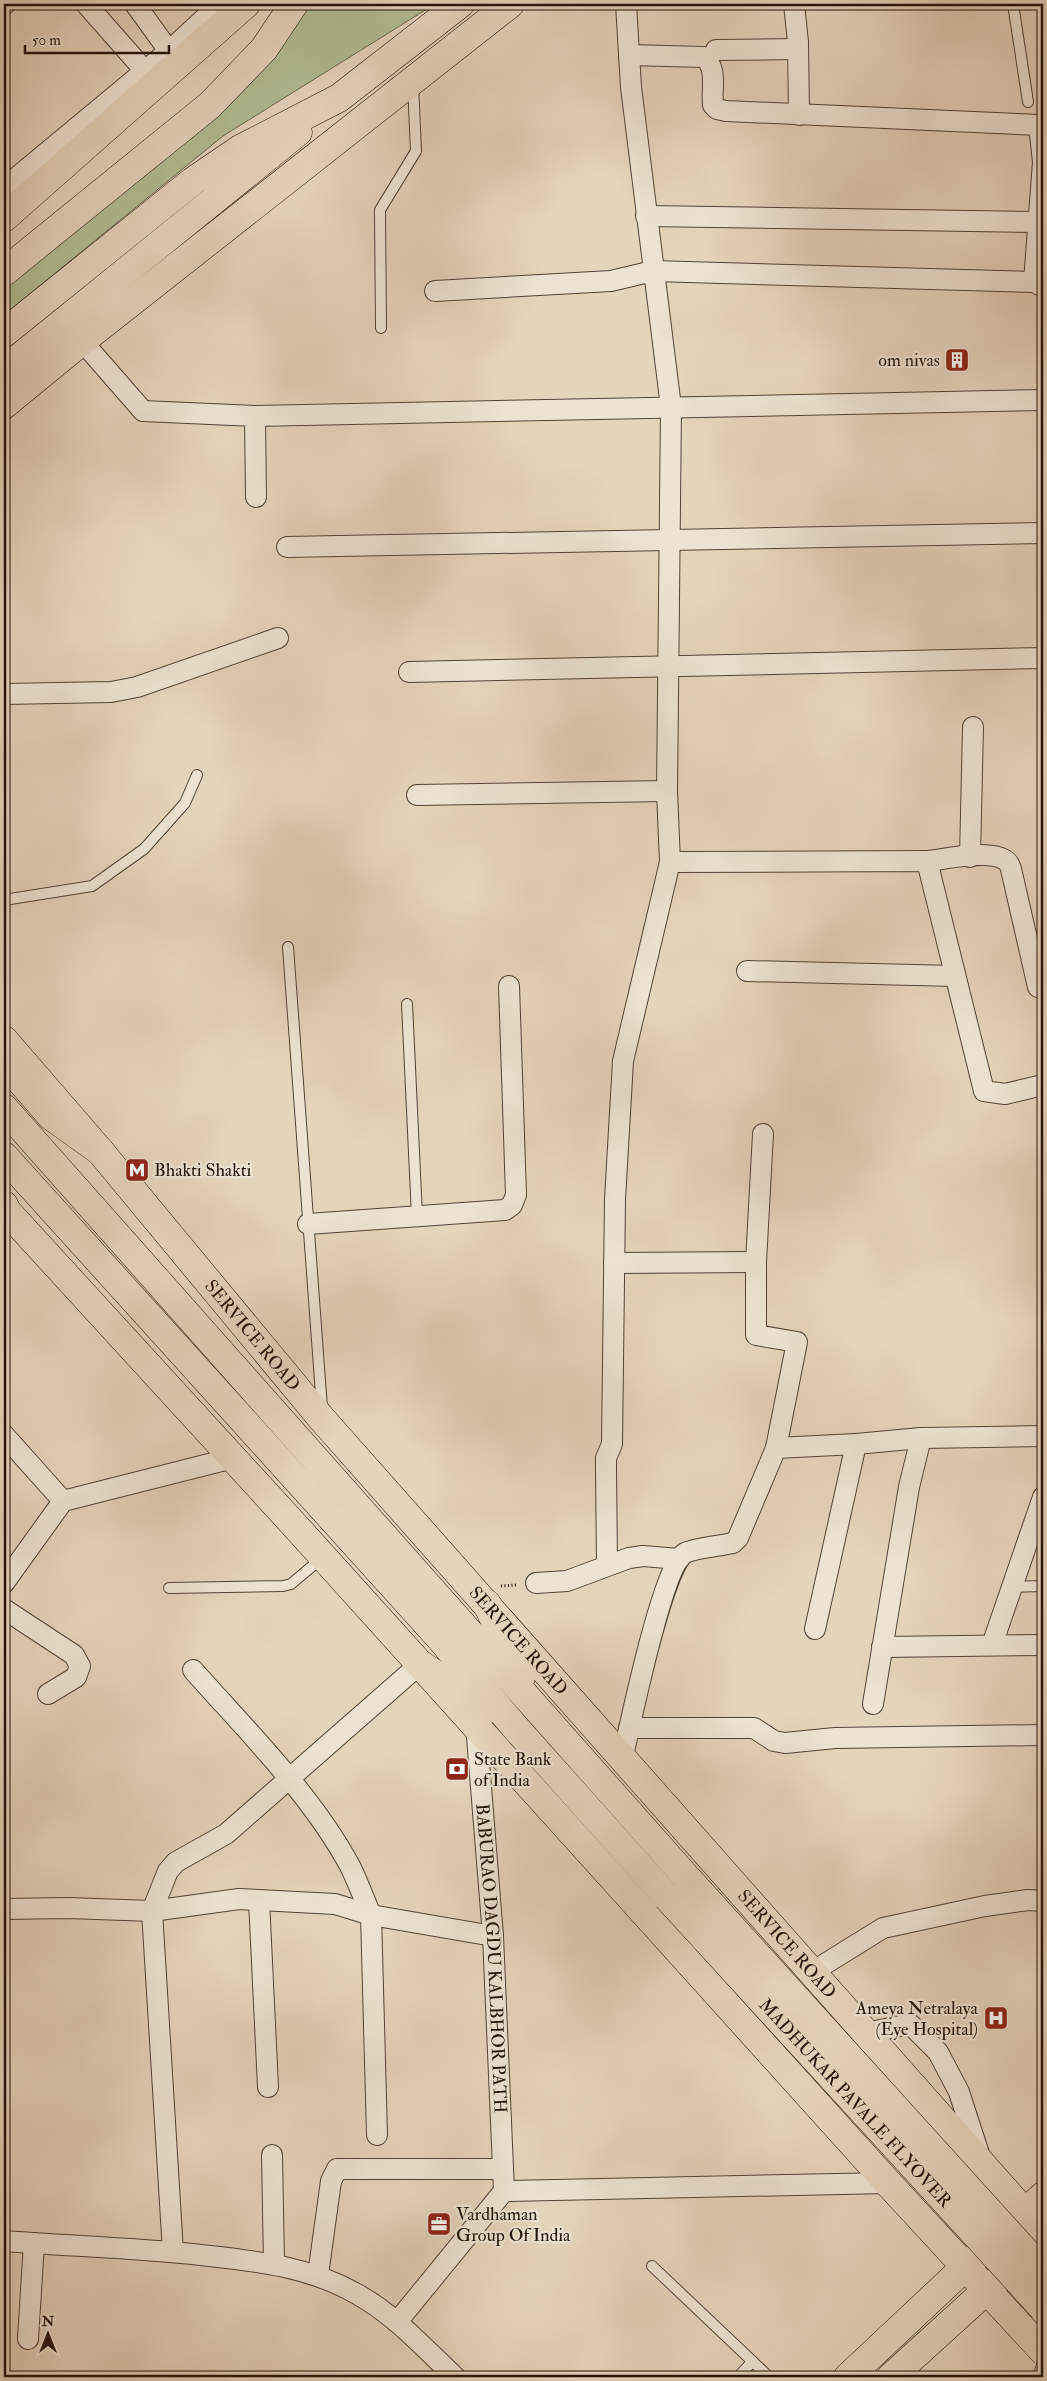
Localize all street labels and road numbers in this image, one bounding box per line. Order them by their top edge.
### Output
street label: SERVICE ROAD [199,1275,305,1396]
street label: SERVICE ROAD [464,1582,572,1700]
street label: BABURAO DAGDU KALBHOR PATH [470,1803,512,2114]
street label: SERVICE ROAD [732,1885,841,2003]
street label: MADHUKAR PAVALE FLYOVER [753,1994,957,2213]

